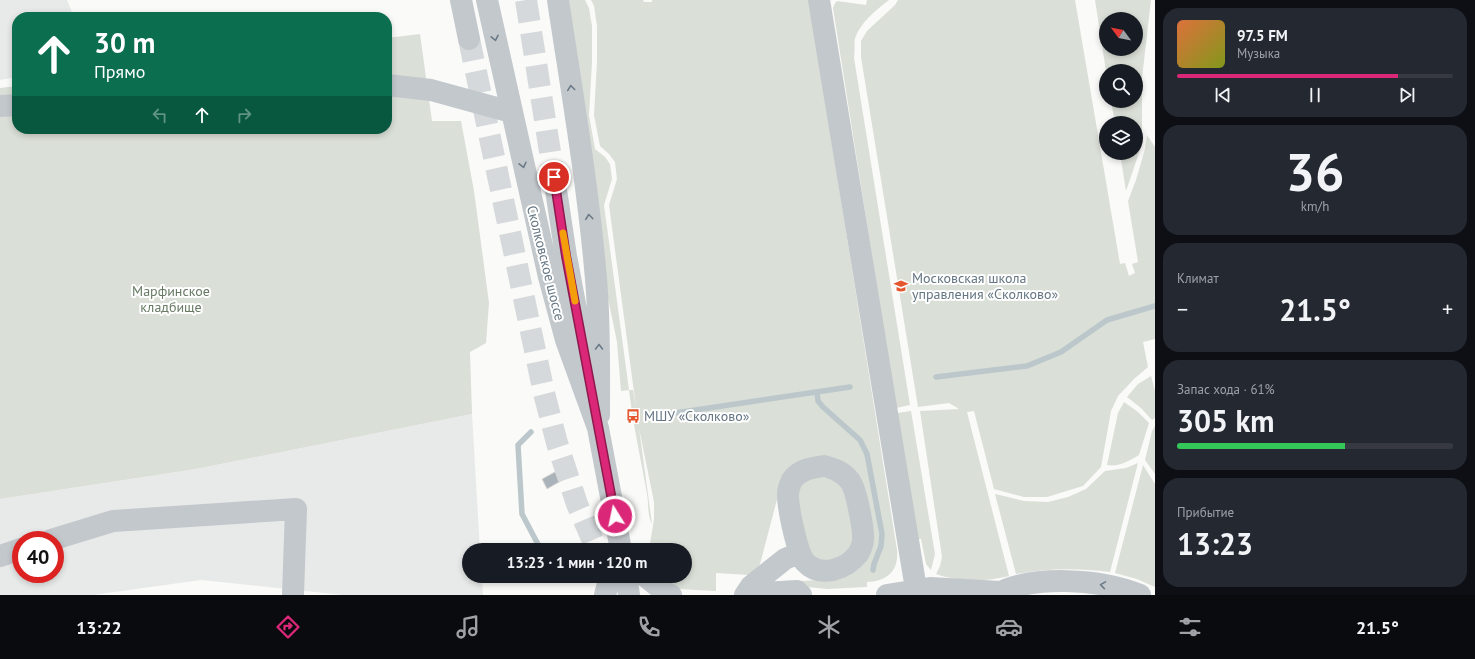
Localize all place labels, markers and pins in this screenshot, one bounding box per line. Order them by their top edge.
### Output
pin [537,160,571,194]
place label: Московская школа управления «Сколково» [912,269,1058,303]
school or university icon: Московская школа управления «Сколково» [893,278,909,294]
place label: МШУ «Сколково» [644,407,750,425]
bus stop icon: МШУ «Сколково» [625,408,641,424]

